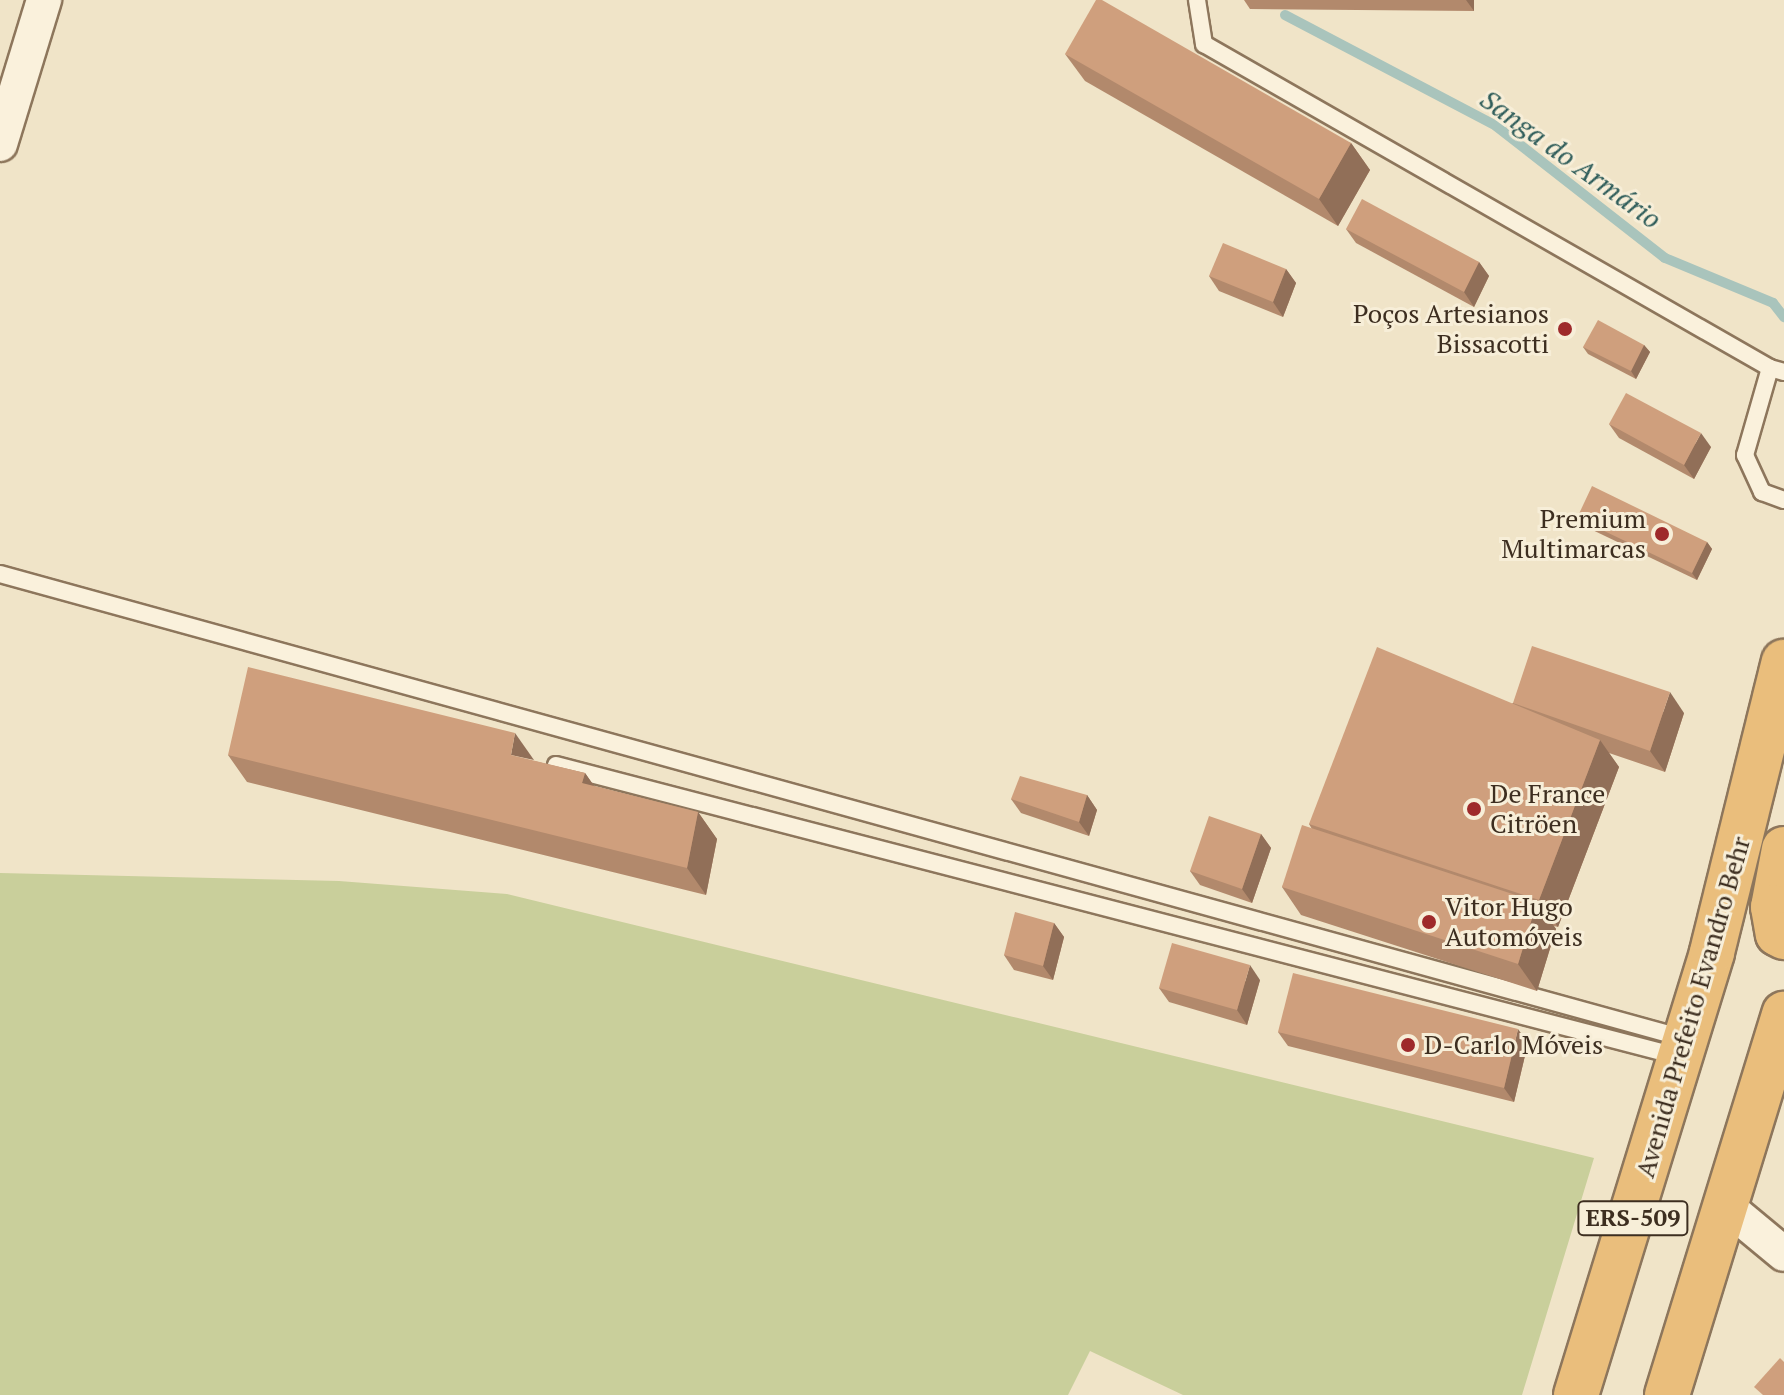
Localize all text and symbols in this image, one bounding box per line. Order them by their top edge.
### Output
water label: Sanga do Armário [1474,82,1668,236]
place label: Poços Artesianos Bissacotti [1353,298,1549,360]
marker: Poços Artesianos Bissacotti [1556,320,1574,338]
place label: Premium Multimarcas [1501,503,1646,564]
marker: Premium Multimarcas [1653,525,1671,543]
place label: De France Citröen [1490,778,1605,840]
marker: De France Citröen [1465,800,1483,818]
street label: Avenida Prefeito Evandro Behr [1629,833,1757,1181]
place label: Vitor Hugo Automóveis [1445,891,1583,952]
marker: Vitor Hugo Automóveis [1420,913,1438,931]
place label: D-Carlo Móveis [1424,1029,1603,1061]
marker: D-Carlo Móveis [1399,1036,1417,1054]
road number: ERS-509 [1577,1198,1689,1238]

